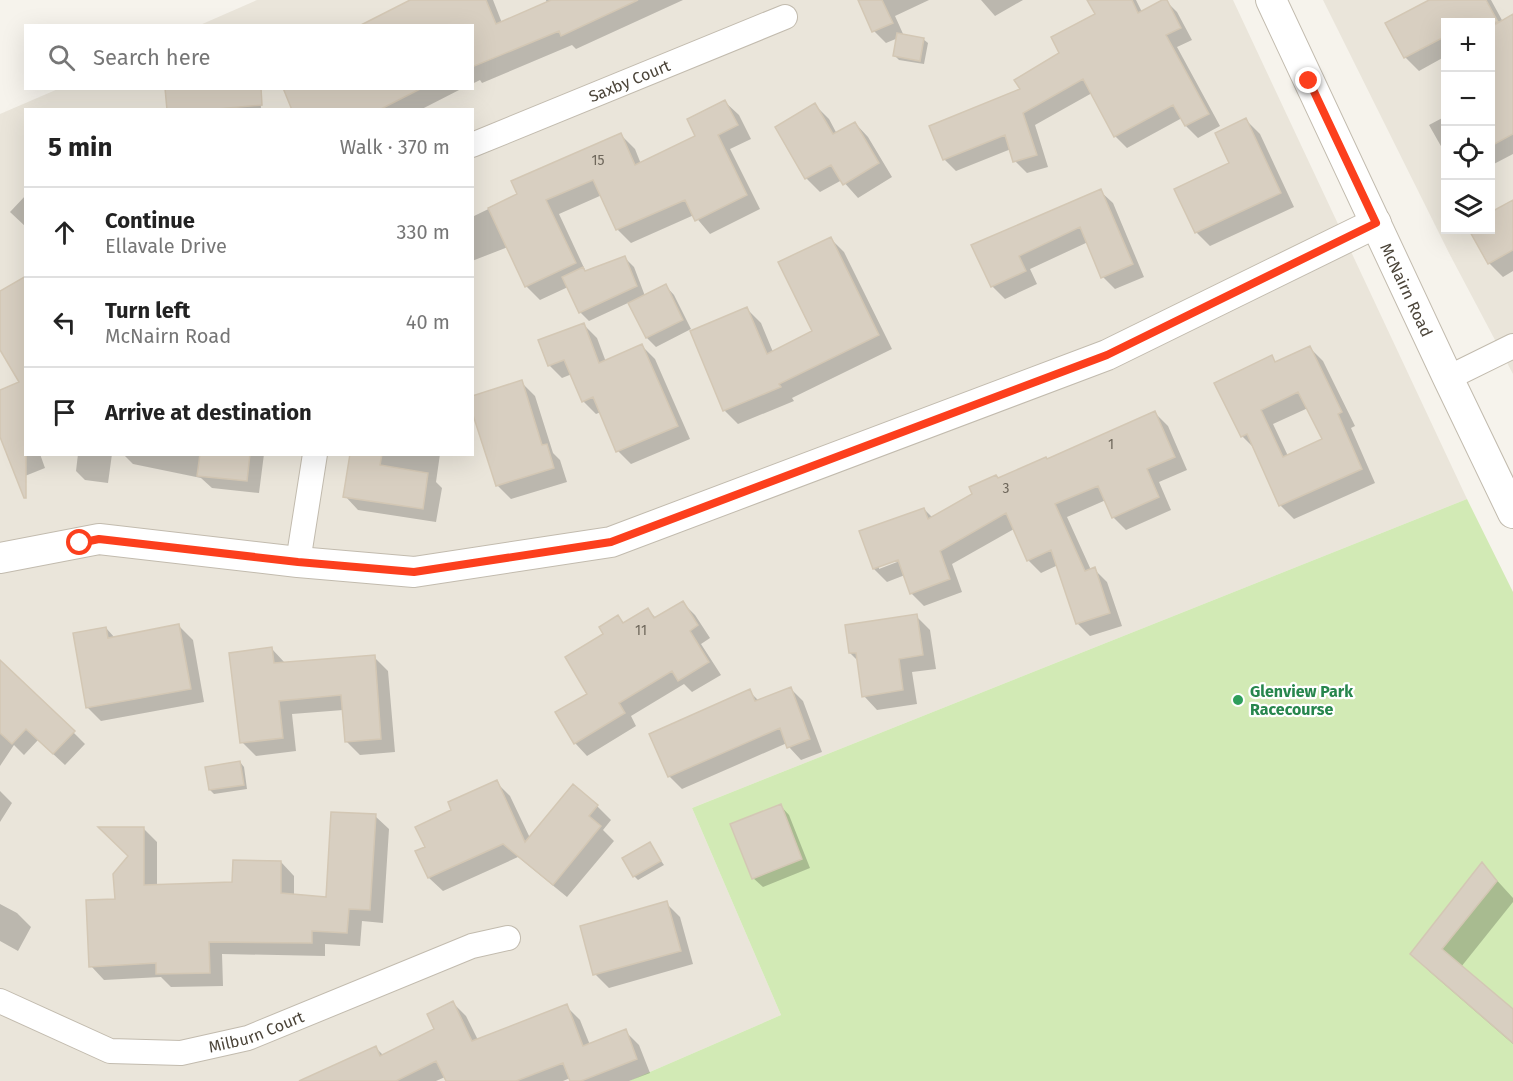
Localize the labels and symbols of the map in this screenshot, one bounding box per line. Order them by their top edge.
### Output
street label: Saxby Court [586,56,673,106]
route end [1295,67,1321,93]
house number: 15 [591,152,605,169]
street label: McNairn Road [1376,240,1436,340]
house number: 1 [1108,436,1114,453]
house number: 3 [1003,480,1010,497]
route start [66,529,92,555]
house number: 11 [635,622,647,639]
place label: Glenview Park Racecourse [1250,682,1353,719]
marker: Glenview Park Racecourse [1231,693,1245,707]
street label: Milburn Court [207,1007,307,1057]

